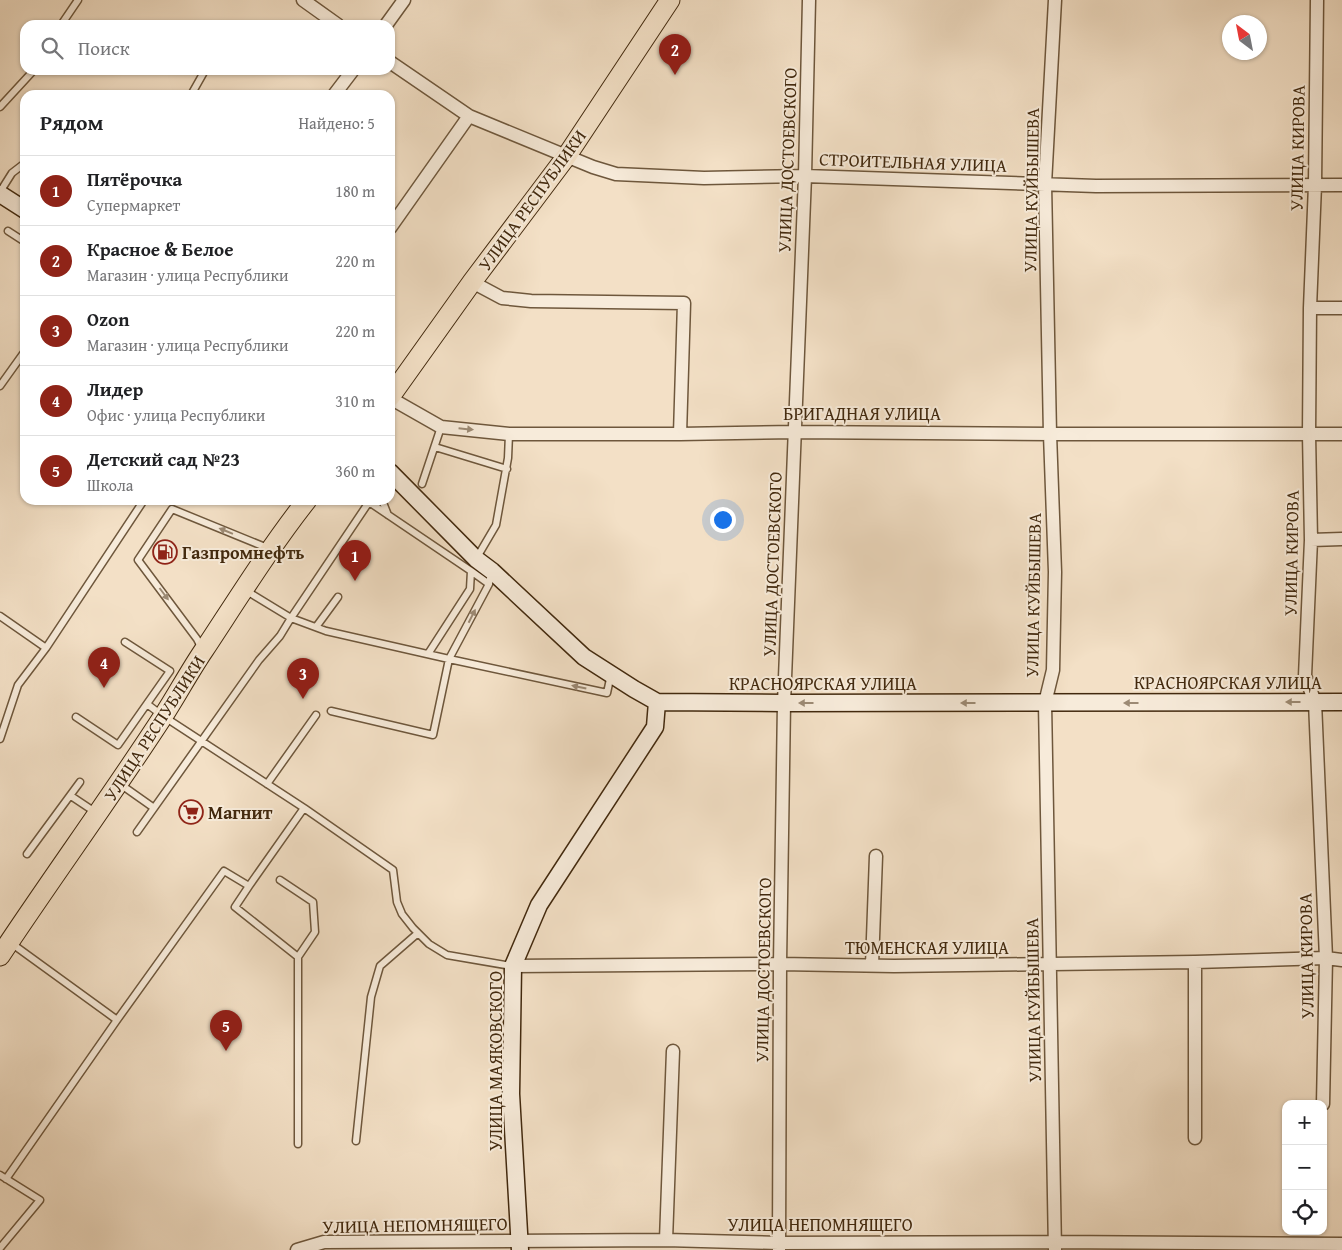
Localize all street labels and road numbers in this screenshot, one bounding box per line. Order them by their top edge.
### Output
street label: УЛИЦА ДОСТОЕВСКОГО [770,67,804,253]
street label: УЛИЦА КИРОВА [1282,85,1312,211]
street label: УЛИЦА КУЙБЫШЕВА [1016,107,1046,273]
street label: УЛИЦА РЕСПУБЛИКИ [471,124,593,276]
street label: СТРОИТЕЛЬНАЯ УЛИЦА [819,145,1007,179]
street label: БРИГАДНАЯ УЛИЦА [783,400,941,427]
street label: УЛИЦА ДОСТОЕВСКОГО [755,471,789,657]
street label: УЛИЦА КИРОВА [1276,490,1306,616]
street label: УЛИЦА КУЙБЫШЕВА [1018,512,1048,678]
street label: УЛИЦА РЕСПУБЛИКИ [97,650,211,806]
street label: КРАСНОЯРСКАЯ УЛИЦА [1134,669,1322,696]
street label: КРАСНОЯРСКАЯ УЛИЦА [729,670,917,697]
street label: УЛИЦА ДОСТОЕВСКОГО [748,877,778,1063]
street label: УЛИЦА КИРОВА [1291,893,1321,1019]
street label: УЛИЦА КУЙБЫШЕВА [1018,917,1048,1083]
street label: ТЮМЕНСКАЯ УЛИЦА [845,934,1009,961]
street label: УЛИЦА МАЯКОВСКОГО [482,971,509,1151]
street label: УЛИЦА НЕПОМНЯЩЕГО [322,1210,508,1240]
street label: УЛИЦА НЕПОМНЯЩЕГО [727,1211,913,1238]

